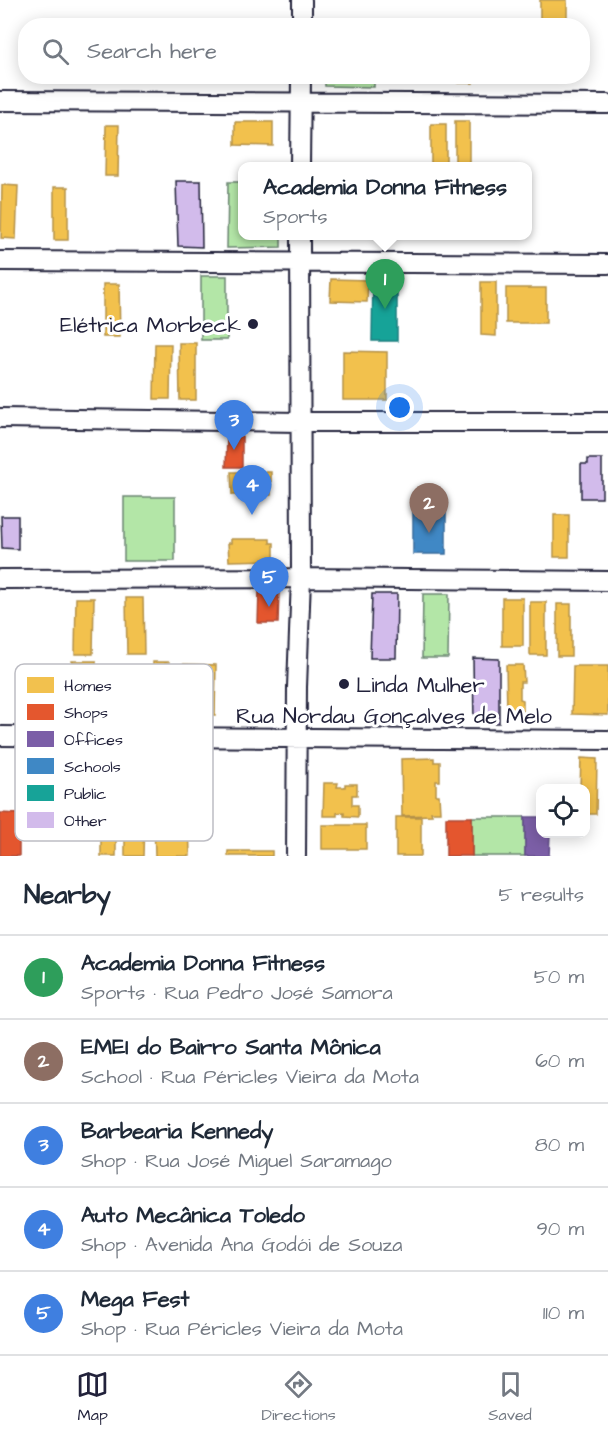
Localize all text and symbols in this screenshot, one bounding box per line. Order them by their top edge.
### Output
search box [18,18,590,84]
icon: search [39,35,72,68]
text: Search here [87,36,217,67]
popup [238,162,532,240]
text: Academia Donna Fitness [263,172,507,203]
text: Sports [263,203,327,231]
pin: 1 [366,260,404,309]
place label: Elétrica Morbeck [60,310,241,341]
marker: Elétrica Morbeck [246,317,260,331]
your location [385,393,414,422]
pin: 3 [214,400,254,450]
pin: 4 [232,466,272,515]
pin: 2 [410,484,448,533]
pin: 5 [250,558,288,607]
legend [15,664,213,841]
place label: Linda Mulher [356,670,485,701]
text: Homes [64,675,112,697]
marker: Linda Mulher [337,677,351,691]
street label: Rua Nordau Gonçalves de Melo [236,701,553,732]
text: Shops [64,702,108,724]
text: Offices [64,729,123,751]
text: Schools [64,756,121,778]
text: Public [64,783,106,805]
map controls [536,784,590,838]
button: locate [536,784,590,838]
text: Other [64,810,107,832]
text: Nearby [24,877,111,913]
text: 5 results [499,881,584,909]
text: Academia Donna Fitness [81,948,325,979]
text: 1 [42,963,45,991]
text: 50 m [534,963,584,991]
text: Sports · Rua Pedro José Samora [81,979,393,1007]
text: EMEI do Bairro Santa Mônica [81,1032,381,1063]
text: 2 [38,1047,49,1075]
text: 60 m [535,1047,584,1075]
text: School · Rua Péricles Vieira da Mota [81,1063,419,1091]
text: Barbearia Kennedy [81,1116,273,1147]
text: 3 [38,1131,49,1159]
text: 80 m [535,1131,584,1159]
text: Shop · Rua José Miguel Saramago [81,1147,392,1175]
text: Auto Mecânica Toledo [81,1200,305,1231]
text: 4 [37,1215,50,1243]
text: 90 m [536,1215,584,1243]
text: Shop · Avenida Ana Godói de Souza [81,1231,402,1259]
text: Mega Fest [81,1284,190,1315]
text: 5 [36,1299,51,1327]
text: 110 m [543,1299,584,1327]
text: Shop · Rua Péricles Vieira da Mota [81,1315,403,1343]
tab: Map [76,1368,109,1426]
tab: Directions [262,1368,336,1426]
tab: Saved [488,1368,532,1426]

